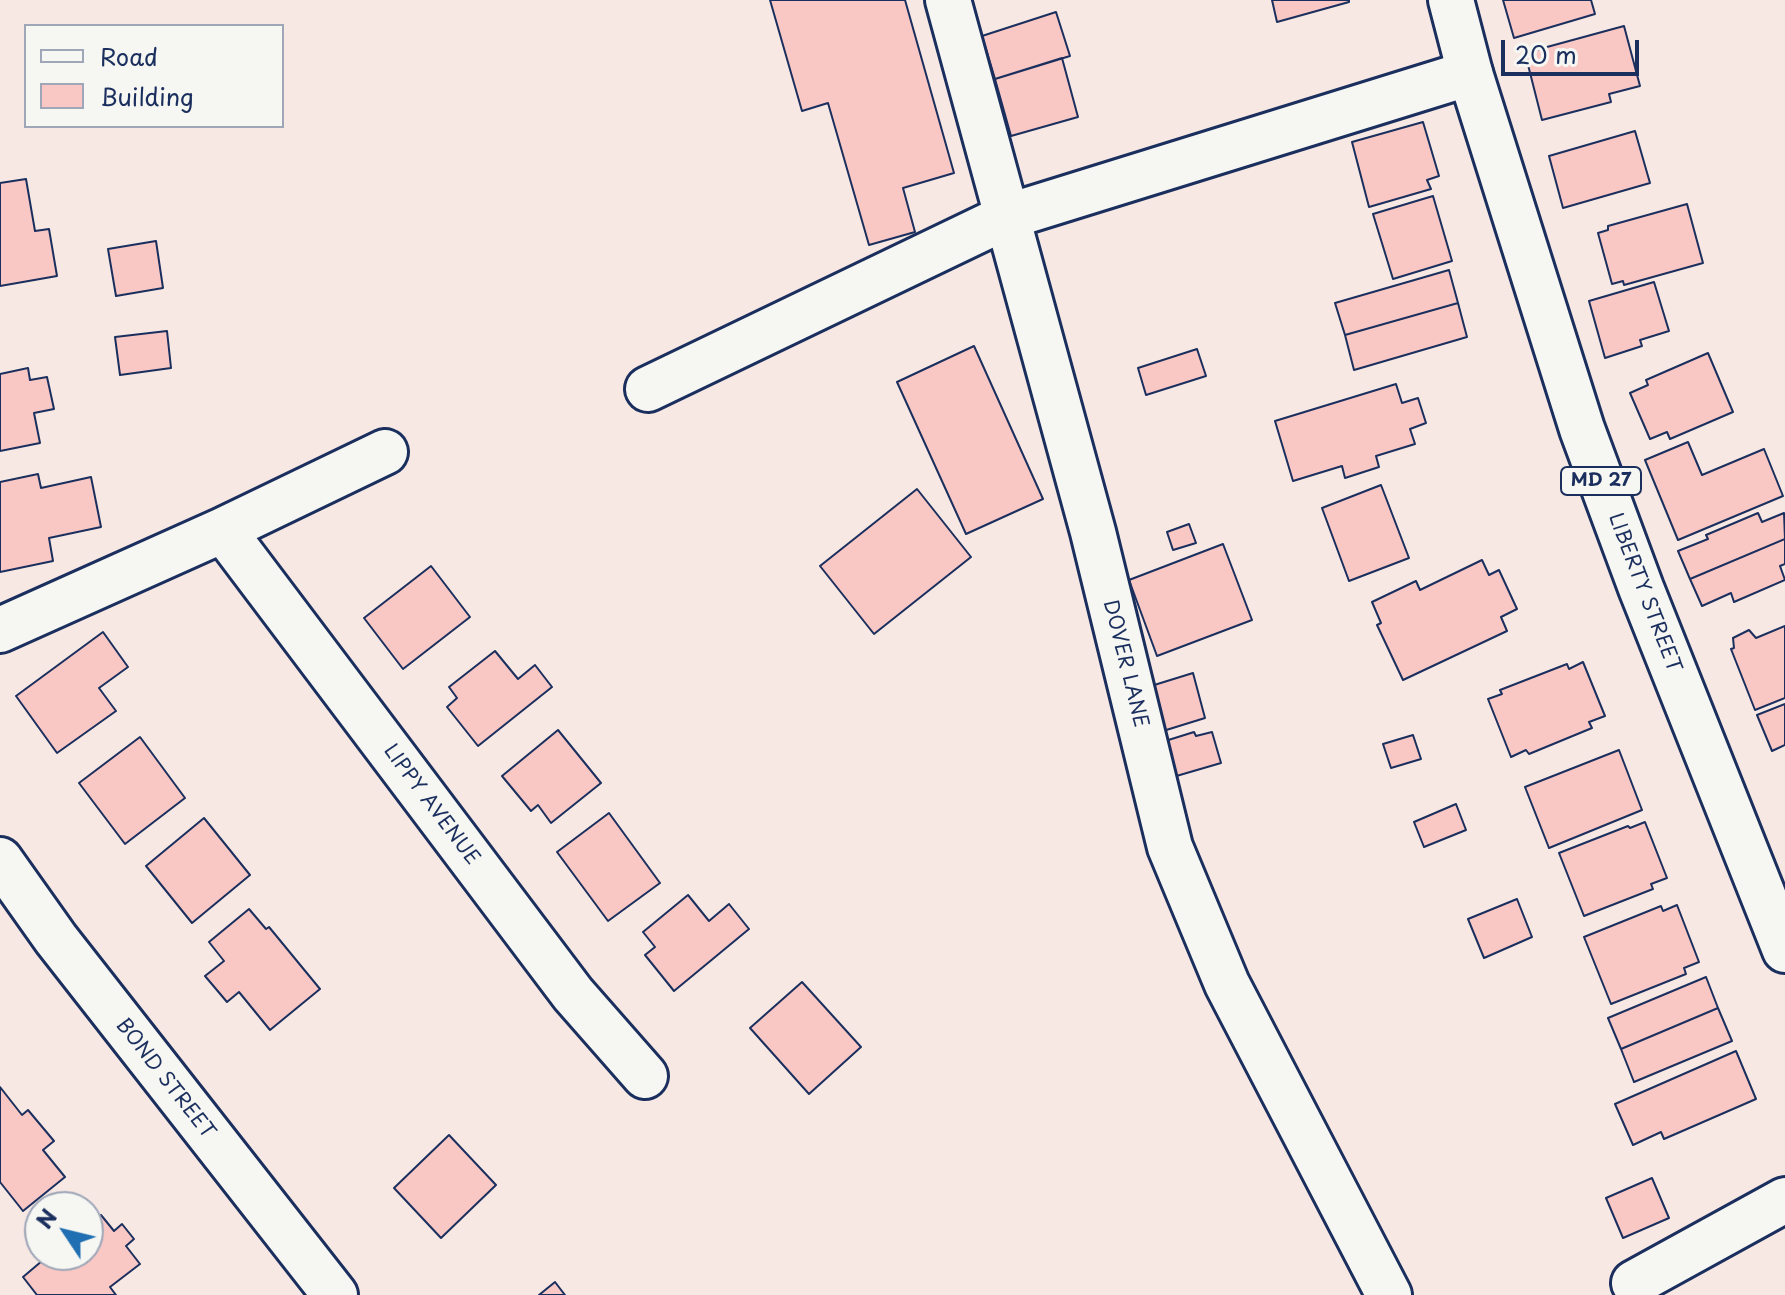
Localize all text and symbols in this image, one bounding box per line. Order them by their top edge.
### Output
legend [24,24,284,128]
scale bar [1505,24,1643,74]
text: 20 m [1515,36,1577,72]
text: Road [100,38,158,74]
text: Building [100,78,194,114]
road number: MD 27 [1561,467,1641,495]
street label: LIBERTY STREET [1603,510,1685,676]
street label: DOVER LANE [1098,598,1152,730]
street label: LIPPY AVENUE [378,740,484,870]
street label: BOND STREET [110,1014,220,1144]
north arrow [24,1191,104,1271]
text: N [27,1201,64,1235]

